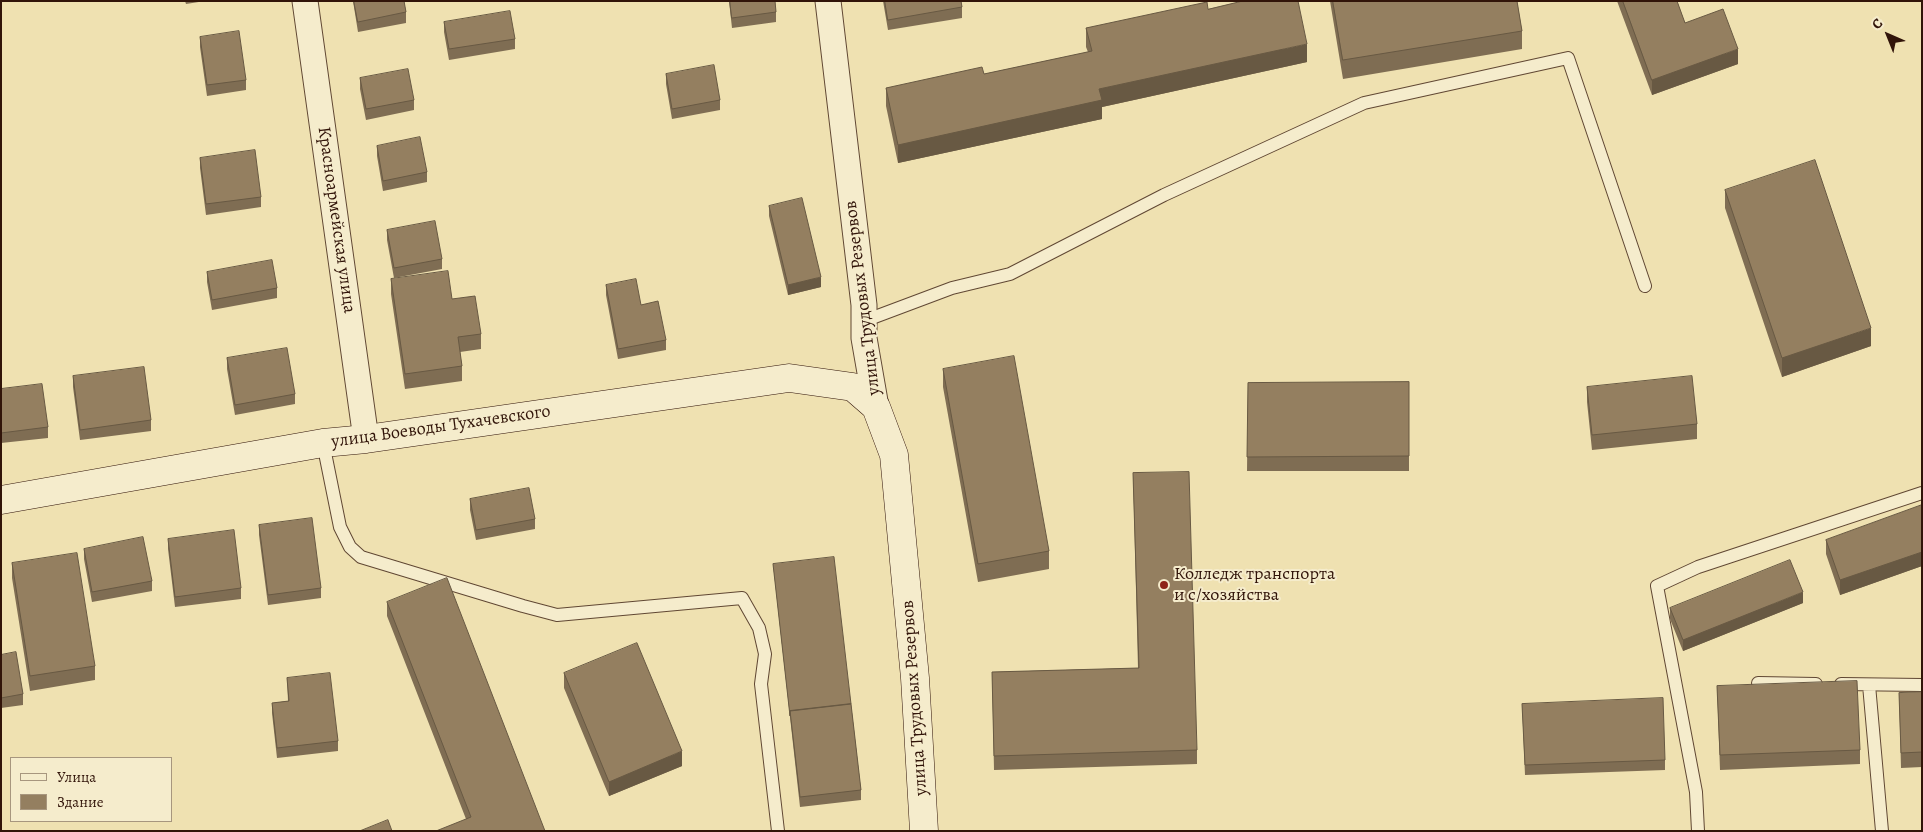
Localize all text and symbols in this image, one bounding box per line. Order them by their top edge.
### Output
north arrow [1863,10,1913,60]
text: С [1868,14,1887,34]
street label: Красноармейская улица [312,125,360,315]
street label: улица Трудовых Резервов [840,199,886,397]
street label: улица Воеводы Тухачевского [330,401,552,453]
place label: Колледж транспорта и с/хозяйства [1174,564,1335,606]
marker: Колледж транспорта и с/хозяйства [1158,579,1170,591]
street label: улица Трудовых Резервов [897,600,933,796]
legend [10,757,172,822]
text: Улица [57,767,96,787]
text: Здание [57,792,104,812]

